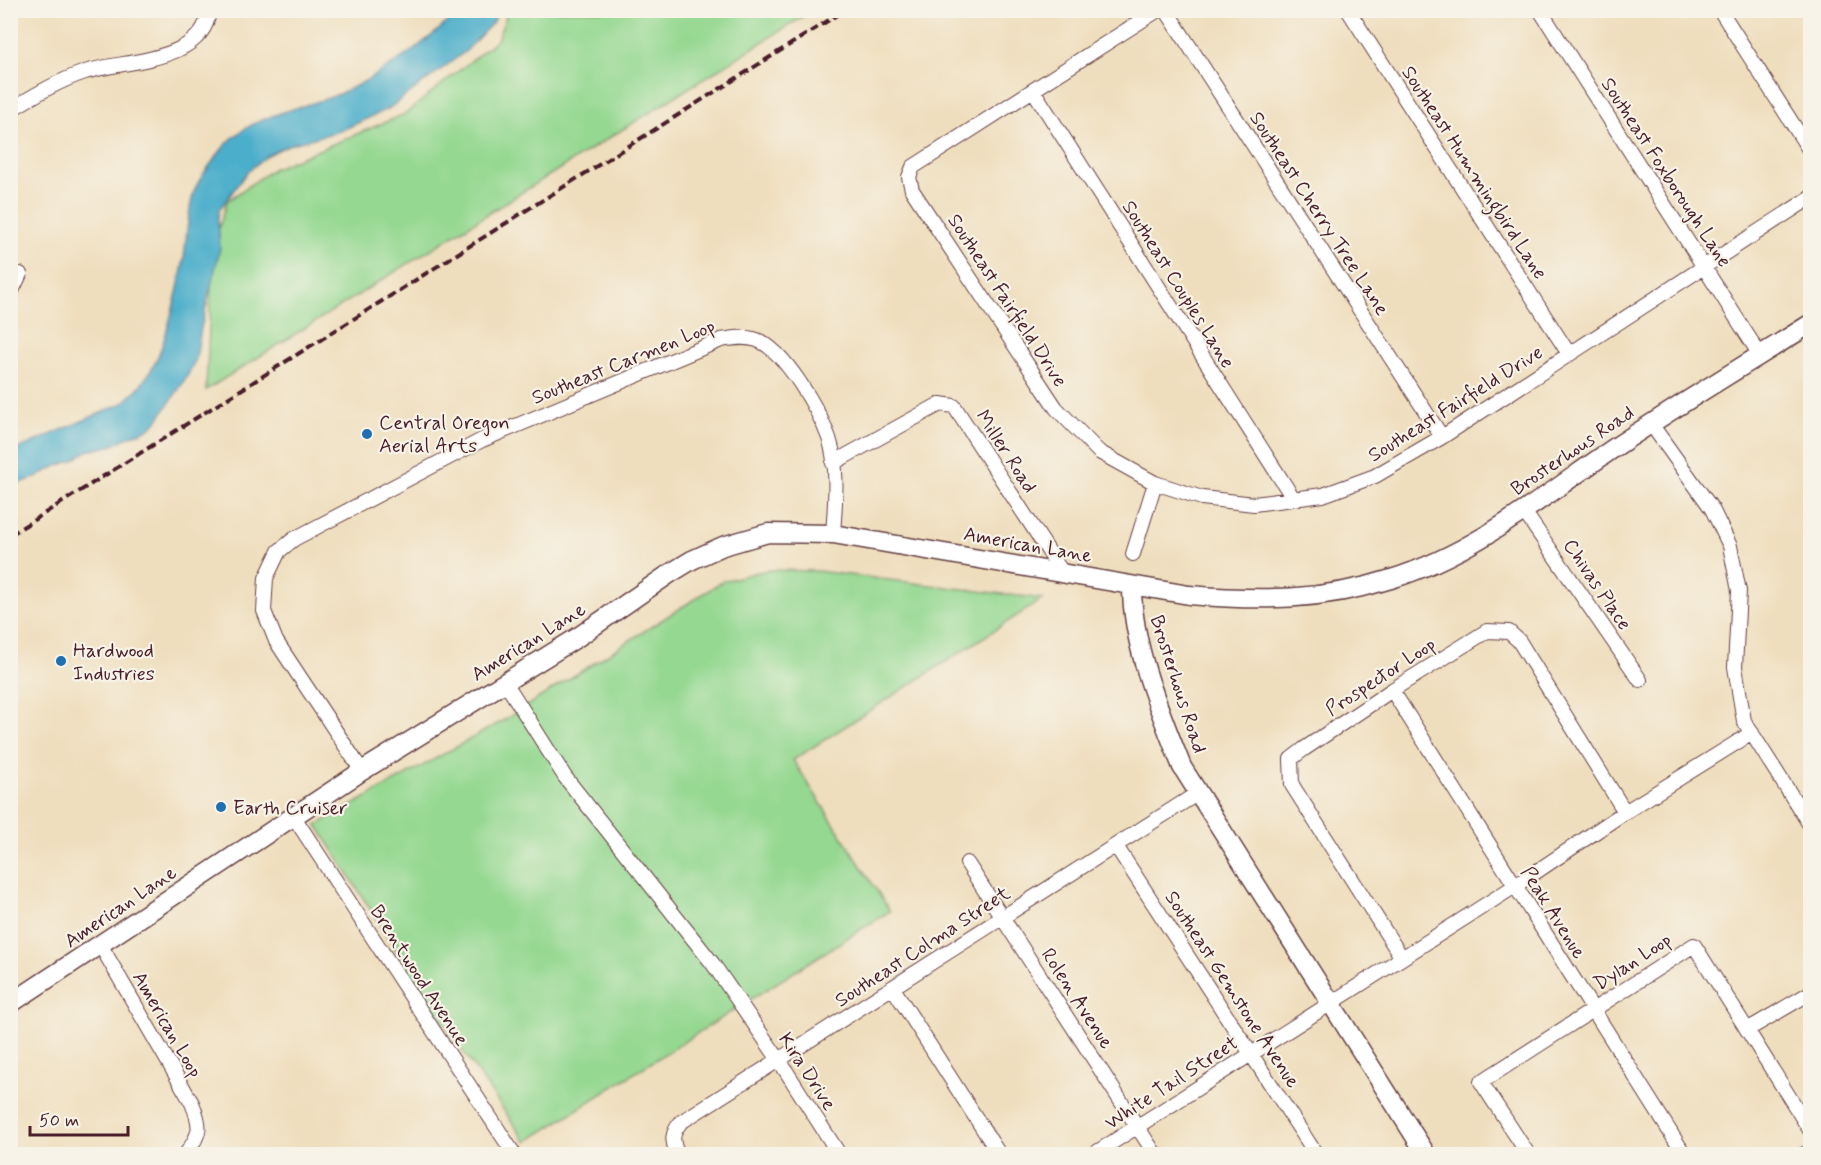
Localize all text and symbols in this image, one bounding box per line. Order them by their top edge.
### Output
street label: Southeast Hummingbird Lane [1393,61,1553,286]
street label: Southeast Foxborough Lane [1594,73,1737,273]
street label: Southeast Cherry Tree Lane [1243,107,1395,321]
street label: Southeast Couples Lane [1115,196,1240,374]
street label: Southeast Fairfield Drive [941,209,1073,393]
street label: Southeast Carmen Loop [528,313,719,412]
street label: Southeast Fairfield Drive [1363,339,1548,469]
street label: Brosterhous Road [1506,400,1640,503]
street label: Miller Road [969,405,1043,499]
place label: Central Oregon Aerial Arts [379,410,510,460]
marker: Central Oregon Aerial Arts [360,427,374,441]
street label: American Lane [961,521,1094,570]
street label: Chivas Place [1556,534,1637,636]
street label: American Lane [466,596,591,688]
street label: Brosterhous Road [1143,612,1213,757]
street label: Prospector Loop [1321,632,1441,723]
place label: Hardwood Industries [73,638,155,688]
marker: Hardwood Industries [54,654,68,668]
place label: Earth Cruiser [233,795,348,822]
marker: Earth Cruiser [214,800,228,814]
street label: American Lane [59,860,182,955]
street label: Peak Avenue [1514,861,1592,964]
street label: Southeast Colma Street [830,880,1016,1014]
street label: Southeast Gemstone Avenue [1158,886,1306,1094]
street label: Brentwood Avenue [363,900,475,1052]
street label: Dylan Loop [1589,927,1677,997]
street label: Rolen Avenue [1034,943,1119,1054]
street label: American Loop [125,967,208,1083]
street label: Kira Drive [771,1028,842,1116]
street label: White Tail Street [1100,1030,1244,1137]
scale bar [30,1099,128,1137]
text: 50 m [39,1109,79,1133]

